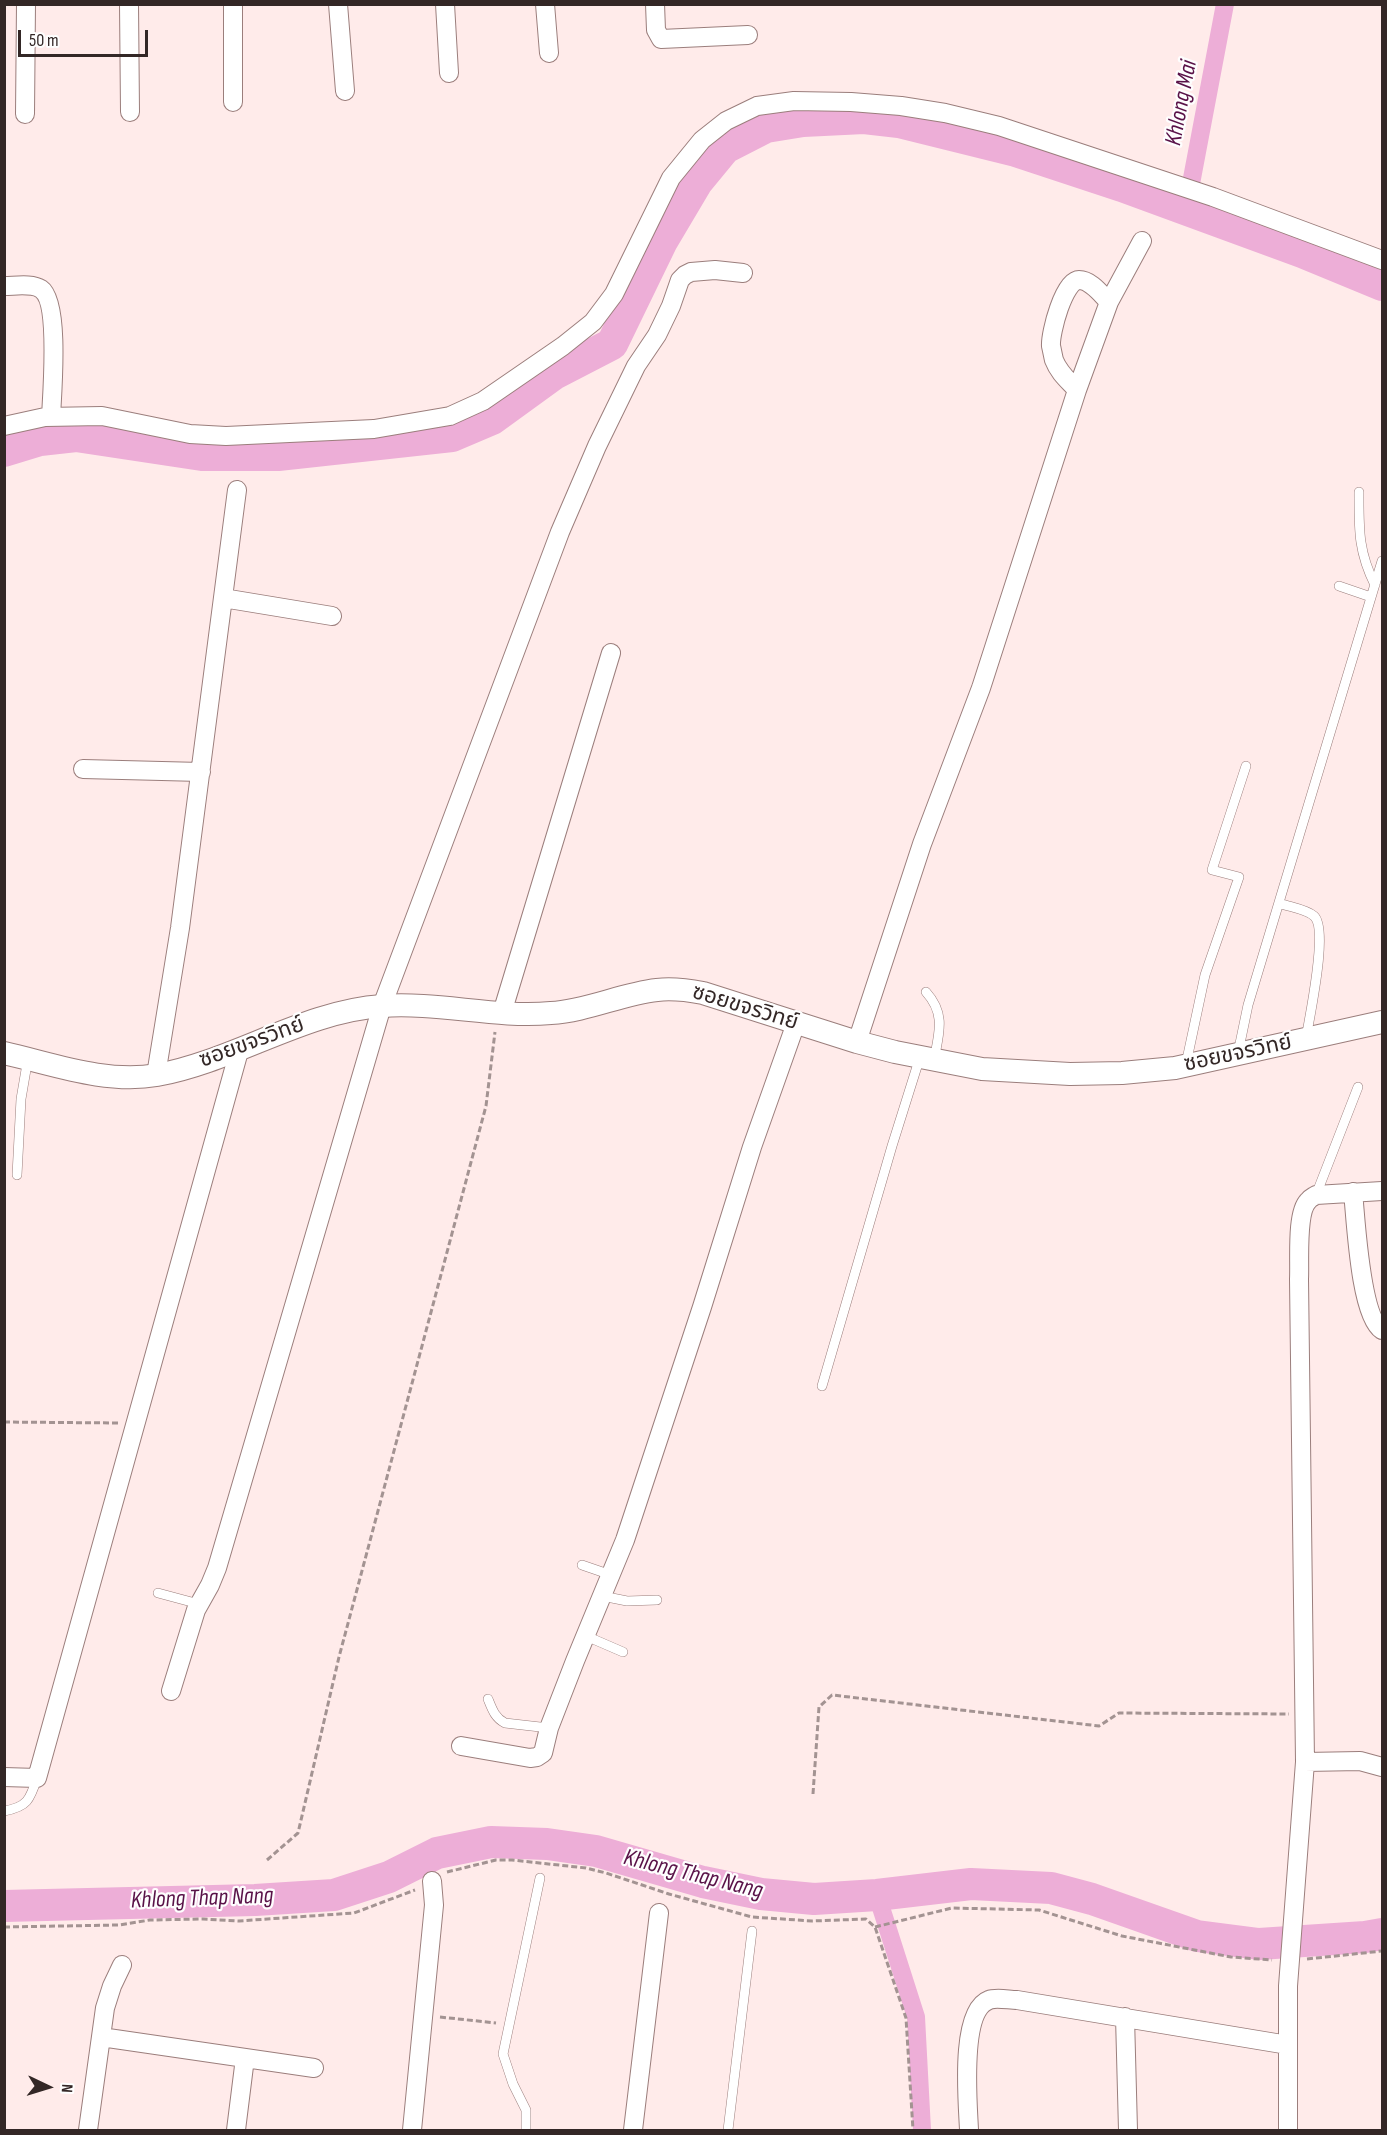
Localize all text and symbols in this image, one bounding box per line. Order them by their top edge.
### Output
scale bar [21,18,152,56]
text: 50 m [29,30,59,51]
water label: Khlong Mai [1160,58,1204,148]
street label: ซอยขจรวิทย์ [689,979,801,1037]
street label: ซอยขจรวิทย์ [196,1012,308,1074]
street label: ซอยขจรวิทย์ [1182,1030,1294,1078]
water label: Khlong Thap Nang [620,1844,766,1906]
water label: Khlong Thap Nang [130,1882,274,1916]
north arrow [18,2057,78,2117]
text: N [57,2083,76,2093]

